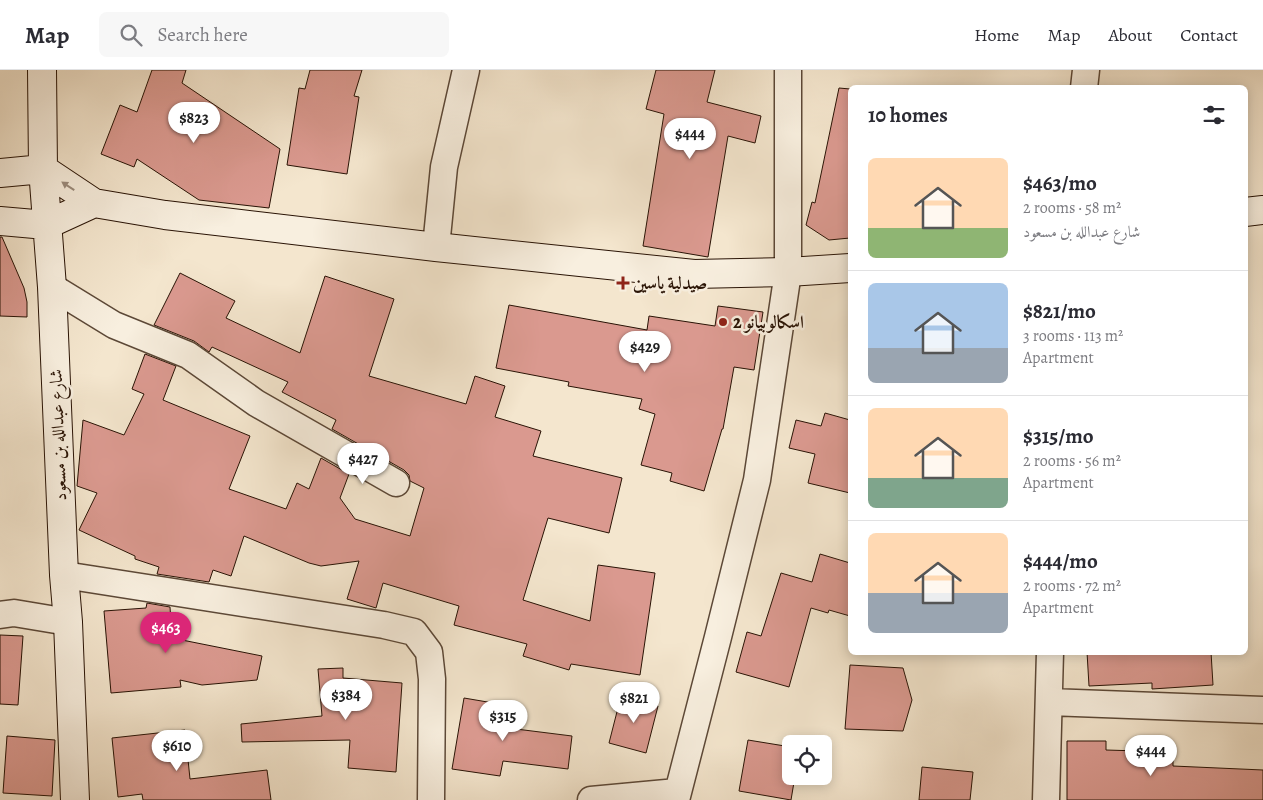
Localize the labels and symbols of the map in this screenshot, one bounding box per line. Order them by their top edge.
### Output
pin: $823 [164,102,224,144]
pin: $444 [660,118,720,160]
one-way arrow [62,181,75,191]
place label: صيدلية ياسين [633,271,707,295]
marker: صيدلية ياسين [617,277,629,289]
place label: اسكالوبيانو 2 [733,310,804,334]
marker: اسكالوبيانو 2 [717,316,729,328]
pin: $429 [615,330,675,373]
street label: شارع عبدالله بن مسعود [44,368,75,501]
pin: $427 [333,442,393,485]
pin: $463 [136,612,196,654]
pin: $384 [316,678,376,721]
pin: $821 [604,682,664,724]
pin: $315 [473,700,533,742]
pin: $610 [147,730,207,772]
pin: $444 [1121,734,1181,777]

